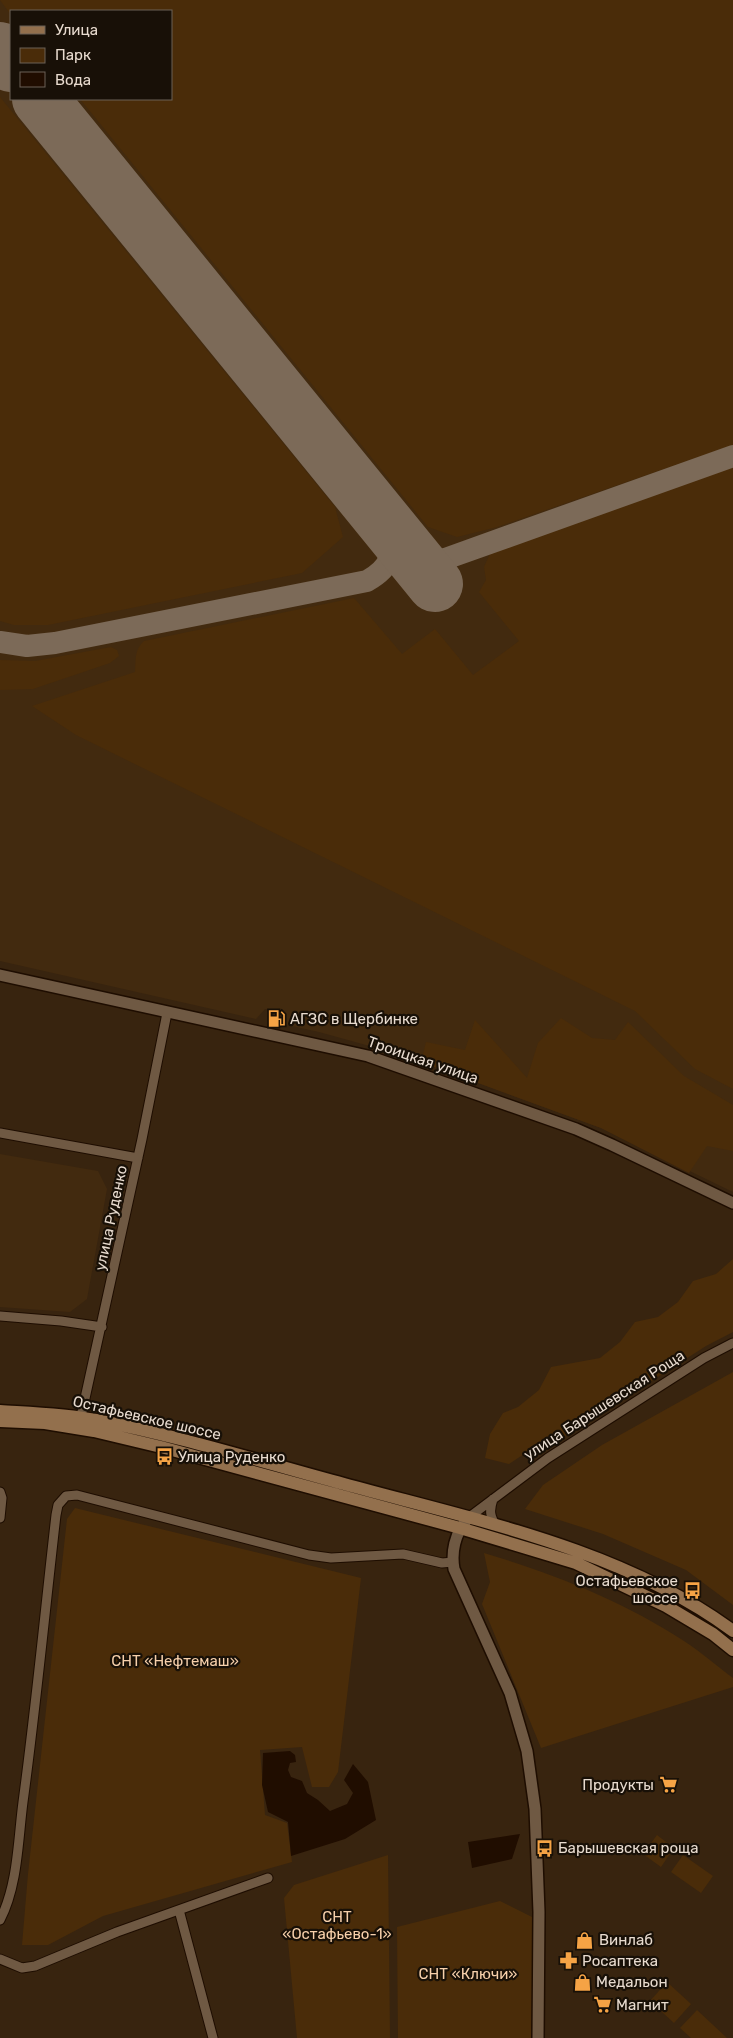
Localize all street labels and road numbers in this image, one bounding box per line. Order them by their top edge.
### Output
street label: Троицкая улица [365,1033,481,1087]
street label: улица Руденко [91,1164,131,1272]
street label: улица Барышевская Роща [520,1346,688,1464]
street label: Остафьевское шоссе [71,1392,223,1444]

